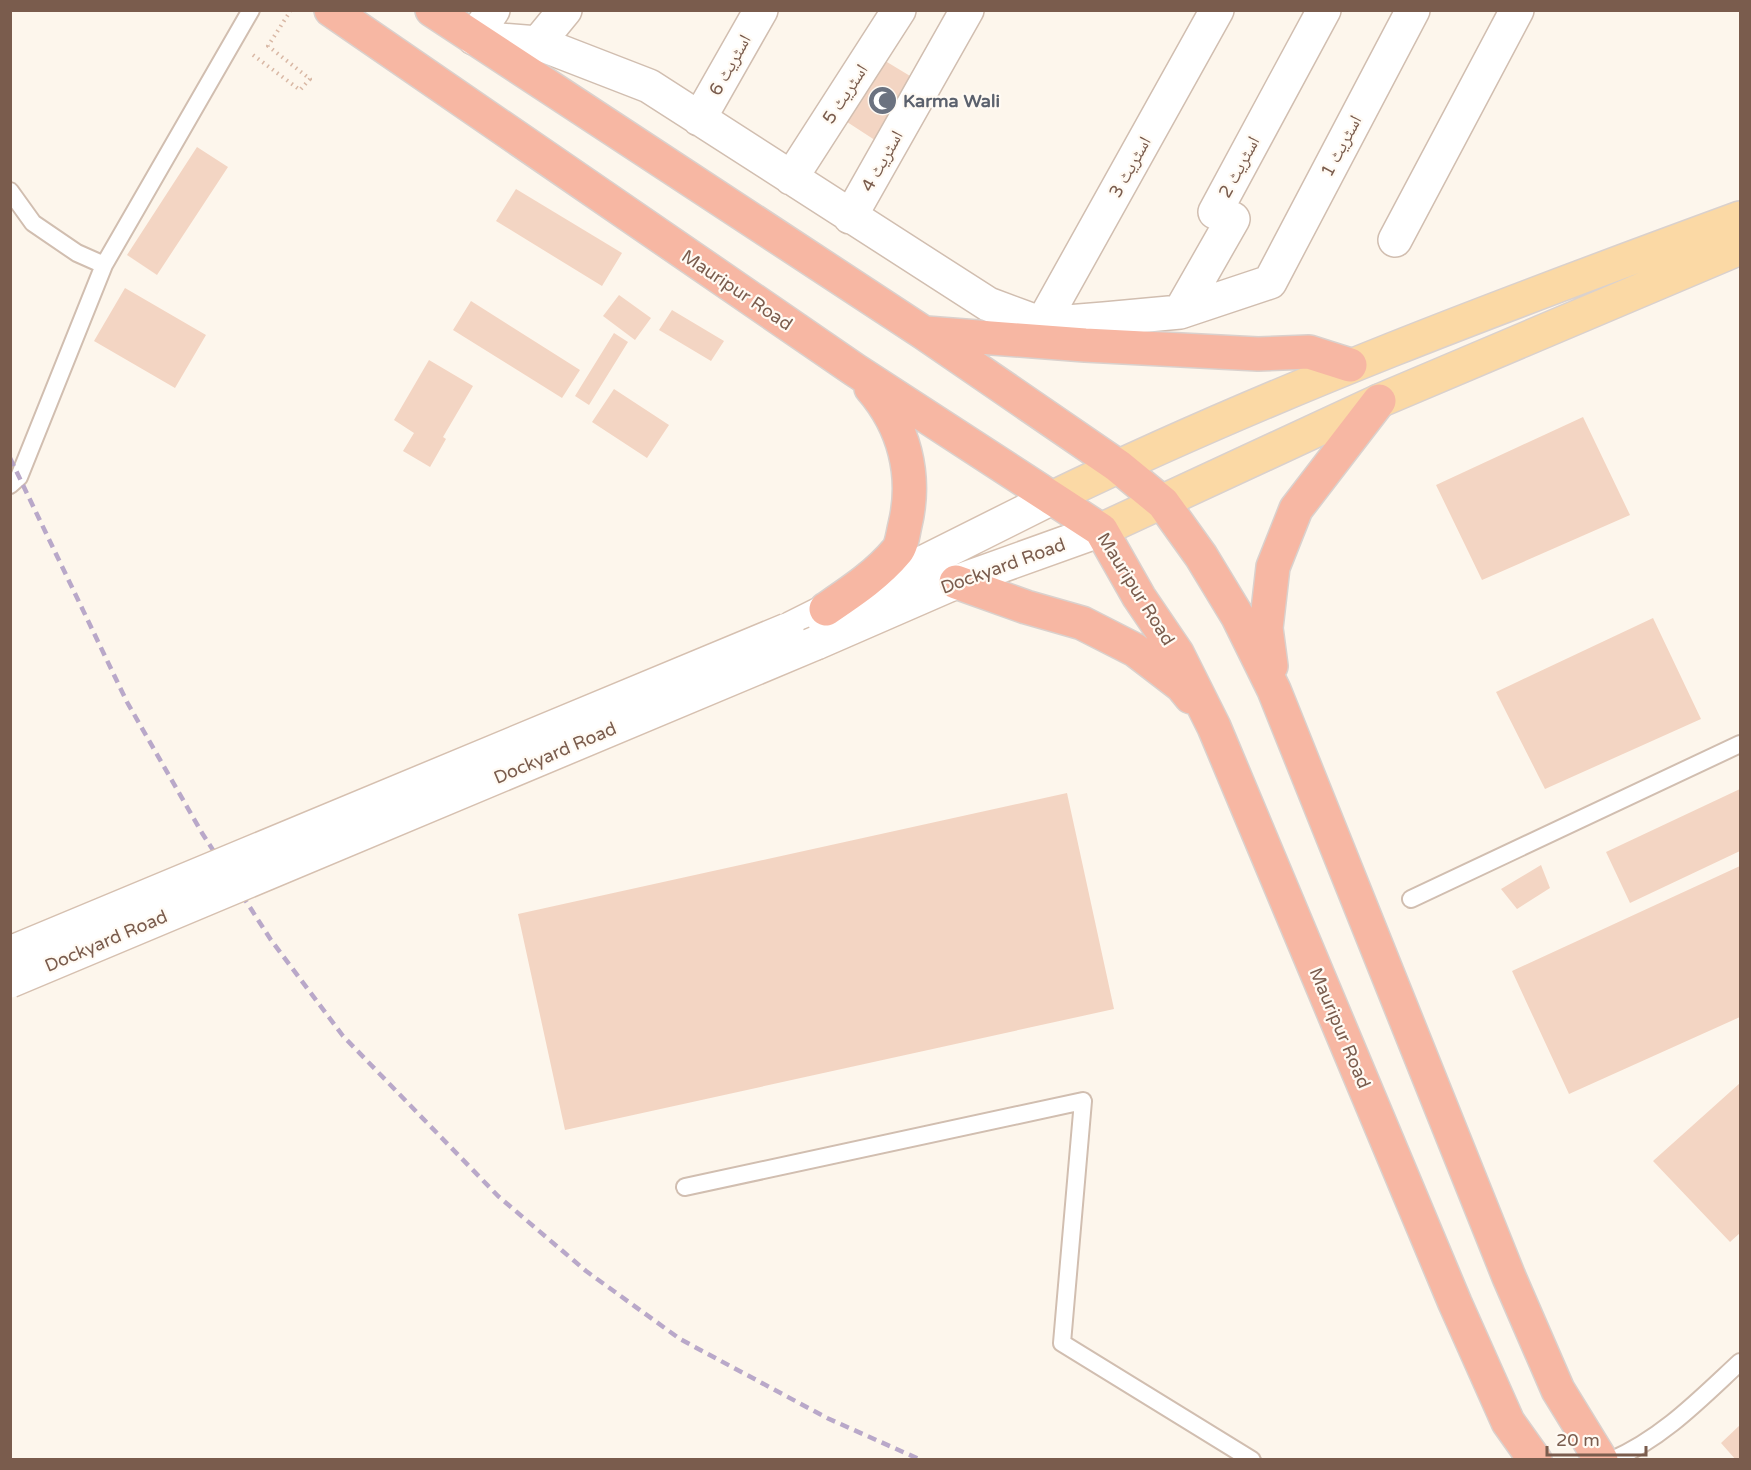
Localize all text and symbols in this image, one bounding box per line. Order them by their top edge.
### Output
street label: اسٹریٹ 6 [704,30,756,100]
street label: اسٹریٹ 5 [818,60,872,128]
mosque icon: Karma Wali [866,85,898,117]
place label: Karma Wali [903,90,1000,112]
street label: اسٹریٹ 1 [1316,111,1366,181]
street label: اسٹریٹ 4 [856,126,908,196]
street label: اسٹریٹ 3 [1104,132,1156,202]
street label: اسٹریٹ 2 [1214,132,1264,202]
street label: Mauripur Road [677,245,797,335]
street label: Mauripur Road [1093,529,1179,649]
street label: Dockyard Road [938,533,1068,599]
street label: Dockyard Road [490,717,620,789]
street label: Dockyard Road [41,905,171,977]
street label: Mauripur Road [1305,964,1375,1092]
scale bar [1547,1419,1646,1457]
text: 20 m [1556,1429,1600,1451]

